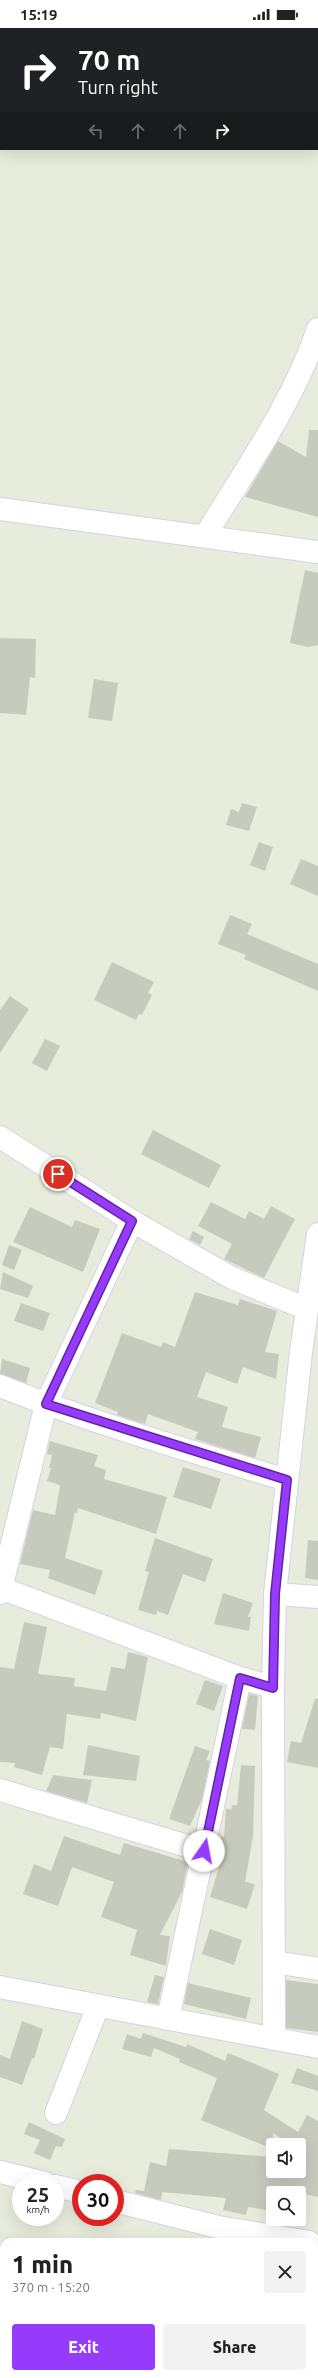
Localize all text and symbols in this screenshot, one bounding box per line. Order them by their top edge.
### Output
text: 15:19 [20,6,58,23]
icon: right [12,44,64,96]
text: 70 m [78,44,140,75]
text: Turn right [78,77,158,97]
icon: left [85,120,107,142]
icon: ahead [127,120,149,142]
icon: ahead [169,120,191,142]
icon: right [211,120,233,142]
pin [41,1157,75,1191]
icon: arrive [47,1163,69,1185]
position arrow [183,1830,225,1872]
map controls [266,2138,306,2226]
button: sound [266,2138,306,2178]
speed limit sign: 30 [72,2174,124,2226]
text: 25 [27,2183,49,2206]
button: search [266,2186,306,2226]
text: km/h [26,2204,50,2215]
text: 1 min [12,2251,73,2278]
button: close [264,2251,306,2293]
text: 370 m · 15:20 [12,2280,90,2294]
button: Exit [12,2324,155,2370]
button: Share [163,2324,306,2370]

